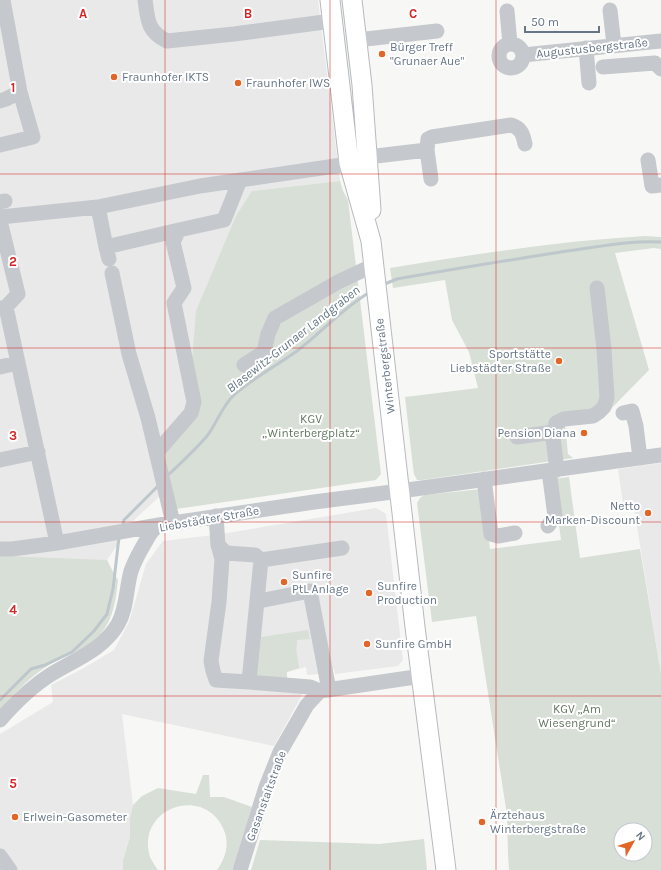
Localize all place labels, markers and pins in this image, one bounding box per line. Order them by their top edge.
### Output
place label: Bürger Treff "Grunaer Aue" [390,40,465,68]
marker: Bürger Treff "Grunaer Aue" [377,49,387,59]
place label: Fraunhofer IKTS [122,70,209,84]
marker: Fraunhofer IKTS [109,72,119,82]
place label: Fraunhofer IWS [246,76,330,90]
marker: Fraunhofer IWS [233,78,243,88]
place label: Sportstätte Liebstädter Straße [450,347,551,375]
marker: Sportstätte Liebstädter Straße [554,356,564,366]
place label: Pension Diana [497,426,576,440]
marker: Pension Diana [579,428,589,438]
place label: Netto Marken-Discount [545,499,640,527]
marker: Netto Marken-Discount [643,508,653,518]
place label: Sunfire PtL Anlage [292,568,349,596]
marker: Sunfire PtL Anlage [279,577,289,587]
place label: Sunfire Production [377,579,437,607]
marker: Sunfire Production [364,588,374,598]
place label: Sunfire GmbH [375,637,452,651]
marker: Sunfire GmbH [362,639,372,649]
place label: Ärztehaus Winterbergstraße [490,808,586,836]
place label: Erlwein-Gasometer [23,810,128,824]
marker: Erlwein-Gasometer [10,812,20,822]
marker: Ärztehaus Winterbergstraße [477,817,487,827]

